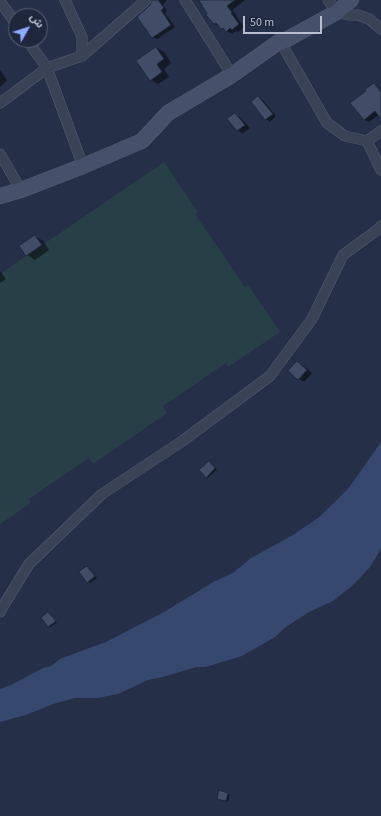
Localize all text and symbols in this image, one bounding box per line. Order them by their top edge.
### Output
north arrow [8,8,48,48]
scale bar [245,8,324,34]
text: ش [26,10,48,31]
text: 50 m [250,14,274,31]

